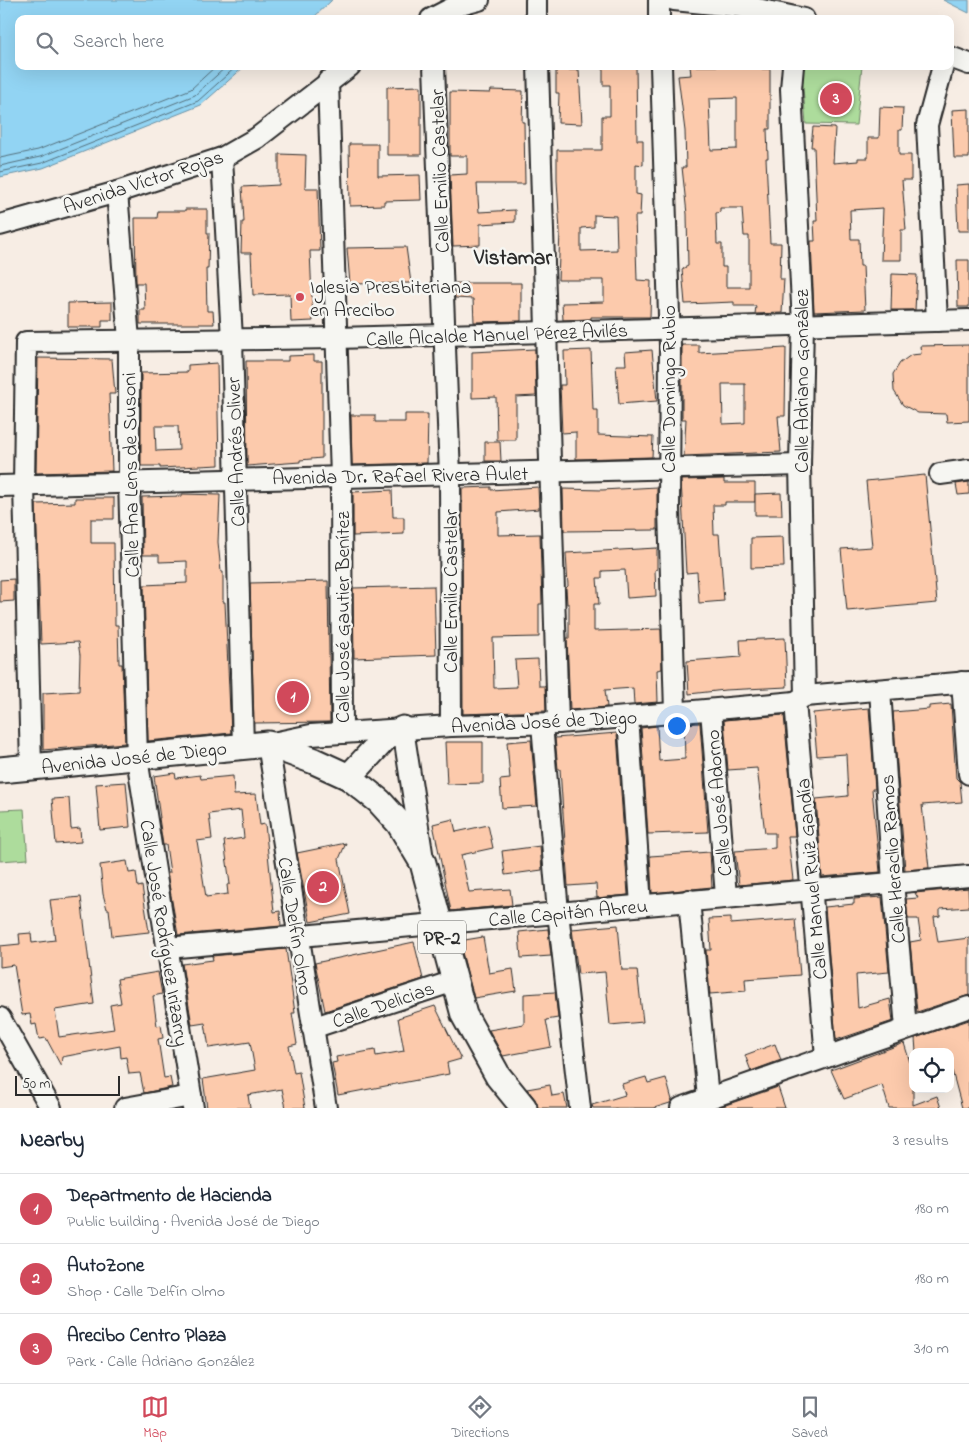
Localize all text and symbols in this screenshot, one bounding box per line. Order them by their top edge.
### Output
search box [15,15,954,70]
icon: search [33,29,61,57]
text: Search here [73,29,164,56]
pin: 3 [820,80,852,118]
street label: Calle Emilio Castelar [424,88,459,253]
street label: Avenida Víctor Rojas [60,144,228,223]
district label: Vistamar [473,244,552,274]
place label: Iglesia Presbiteriana en Arecibo [310,274,472,326]
street label: Calle Adriano González [789,288,818,473]
marker: Iglesia Presbiteriana en Arecibo [294,291,306,303]
street label: Calle Domingo Rubio [656,305,686,473]
street label: Calle Alcalde Manuel Pérez Avilés [366,317,628,356]
street label: Calle Ana Lens de Susoni [116,372,149,578]
street label: Calle Andrés Oliver [220,376,255,527]
street label: Avenida Dr. Rafael Rivera Aulet [272,461,529,494]
street label: Calle Emilio Castelar [438,508,467,673]
street label: Calle José Gautier Benítez [330,510,359,723]
pin: 1 [277,678,309,716]
street label: Avenida José de Diego [450,704,638,744]
your location [664,713,690,739]
street label: Calle José Adorno [700,728,741,877]
street label: Avenida José de Diego [40,735,228,785]
street label: Calle Heraclio Ramos [874,773,915,944]
street label: Calle Manuel Ruiz Gandía [790,777,837,981]
street label: Calle José Rodríguez Irizarry [129,818,195,1049]
street label: Calle Delfín Olmo [268,855,319,998]
pin: 2 [307,868,339,906]
street label: Calle Capitán Abreu [487,893,649,936]
road number: PR-2 [418,920,466,954]
street label: Calle Delicias [329,975,439,1037]
map controls [909,1048,954,1093]
button: locate [909,1048,954,1093]
scale bar [15,1073,120,1096]
text: 50 m [22,1074,50,1095]
text: Nearby [20,1126,84,1156]
text: 3 results [893,1129,949,1153]
text: Departmento de Hacienda [67,1183,272,1210]
text: 1 [33,1197,39,1221]
text: 180 m [915,1197,949,1221]
text: Public building · Avenida José de Diego [67,1210,320,1234]
text: AutoZone [67,1253,144,1280]
text: 2 [32,1267,40,1291]
text: 180 m [915,1267,949,1291]
text: Shop · Calle Delfín Olmo [67,1280,225,1304]
text: Arecibo Centro Plaza [67,1323,226,1350]
text: 3 [33,1337,39,1361]
text: 310 m [914,1337,949,1361]
text: Park · Calle Adriano González [67,1350,254,1374]
tab: Map [141,1393,169,1444]
tab: Directions [451,1393,509,1444]
tab: Saved [791,1393,828,1444]

